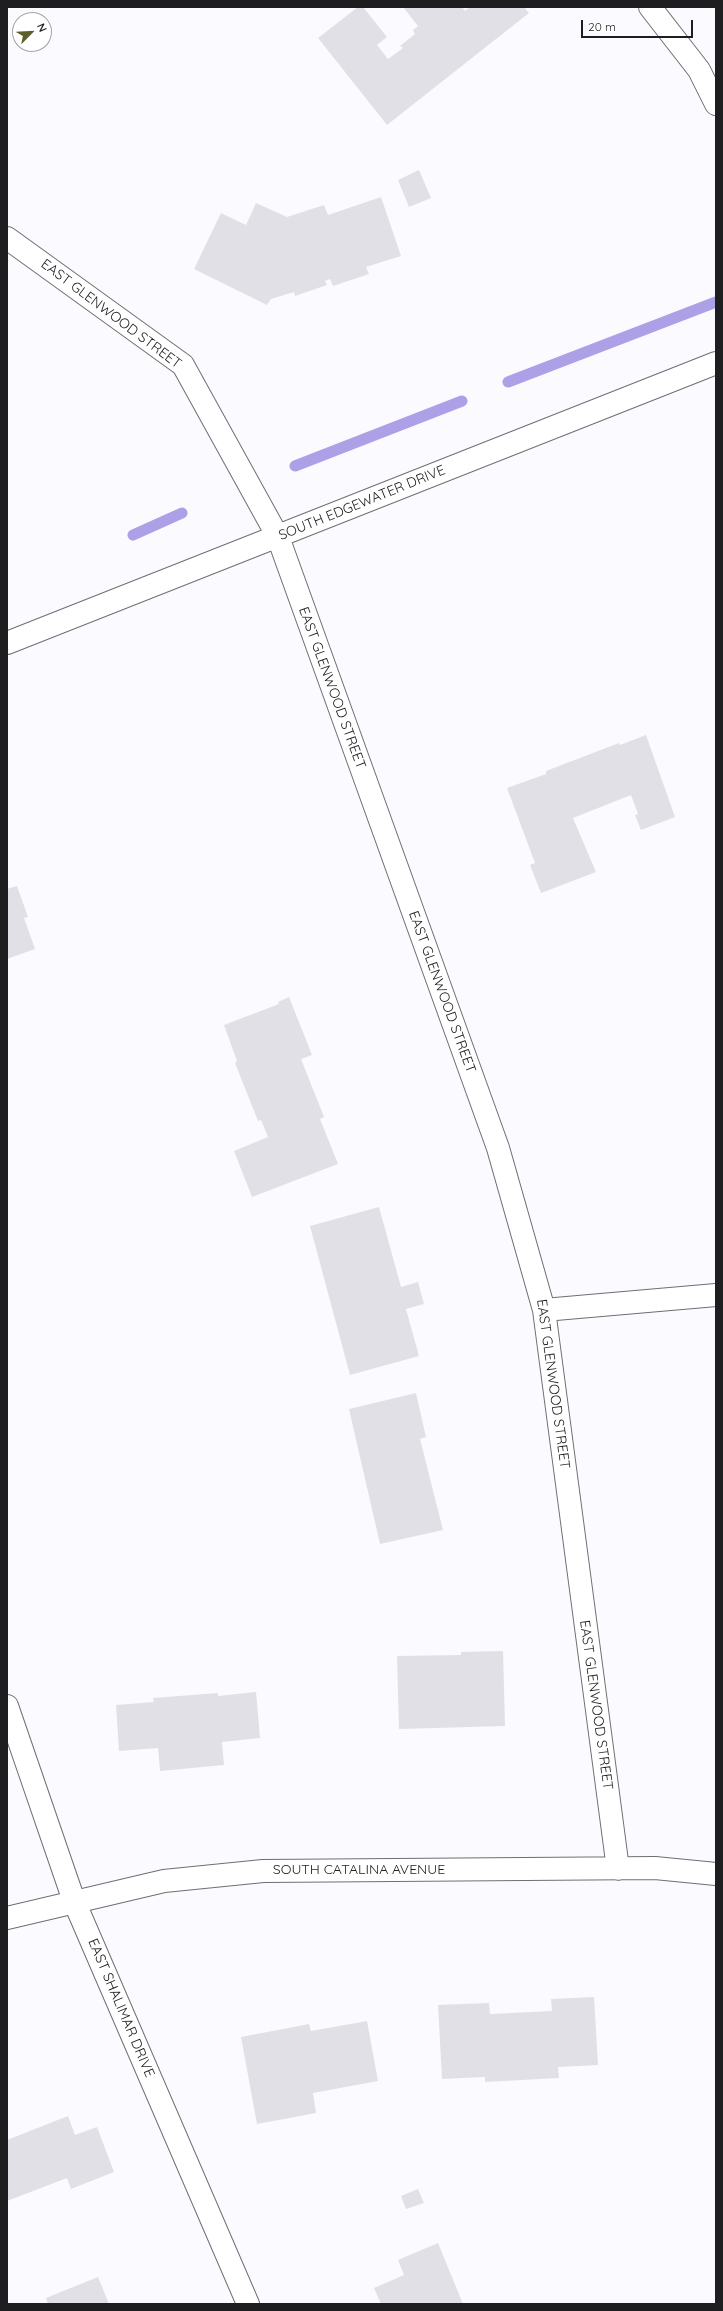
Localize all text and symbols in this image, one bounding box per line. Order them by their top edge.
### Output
north arrow [12,12,52,52]
scale bar [583,12,695,38]
text: 20 m [588,19,616,34]
text: N [34,21,50,34]
street label: EAST GLENWOOD STREET [38,256,184,372]
street label: SOUTH EDGEWATER DRIVE [276,462,448,544]
street label: EAST GLENWOOD STREET [295,605,369,771]
street label: EAST GLENWOOD STREET [405,909,479,1075]
street label: EAST GLENWOOD STREET [533,1298,573,1470]
street label: EAST GLENWOOD STREET [576,1619,616,1791]
street label: SOUTH CATALINA AVENUE [273,1862,445,1878]
street label: EAST SHALIMAR DRIVE [84,1936,158,2080]

